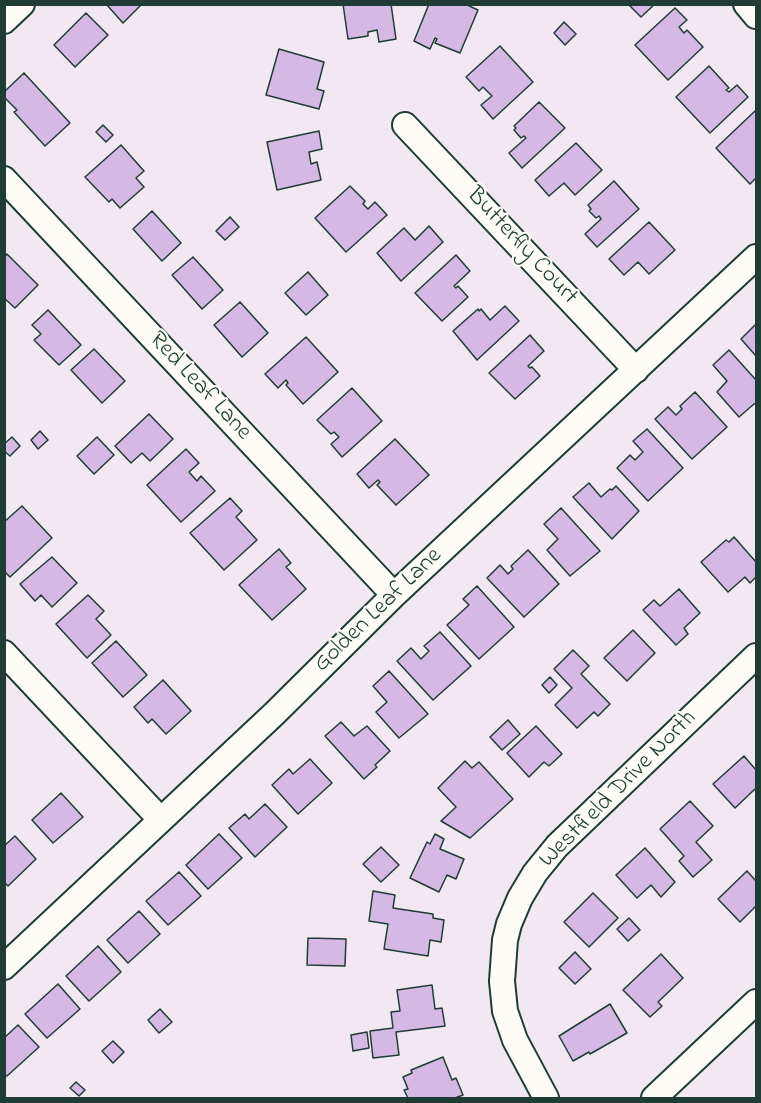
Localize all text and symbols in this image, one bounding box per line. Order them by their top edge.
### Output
street label: Butterfly Court [459,182,583,312]
street label: Red Leaf Lane [142,327,256,447]
street label: Golden Leaf Lane [309,543,449,679]
street label: Westfield Drive North [534,705,704,875]

